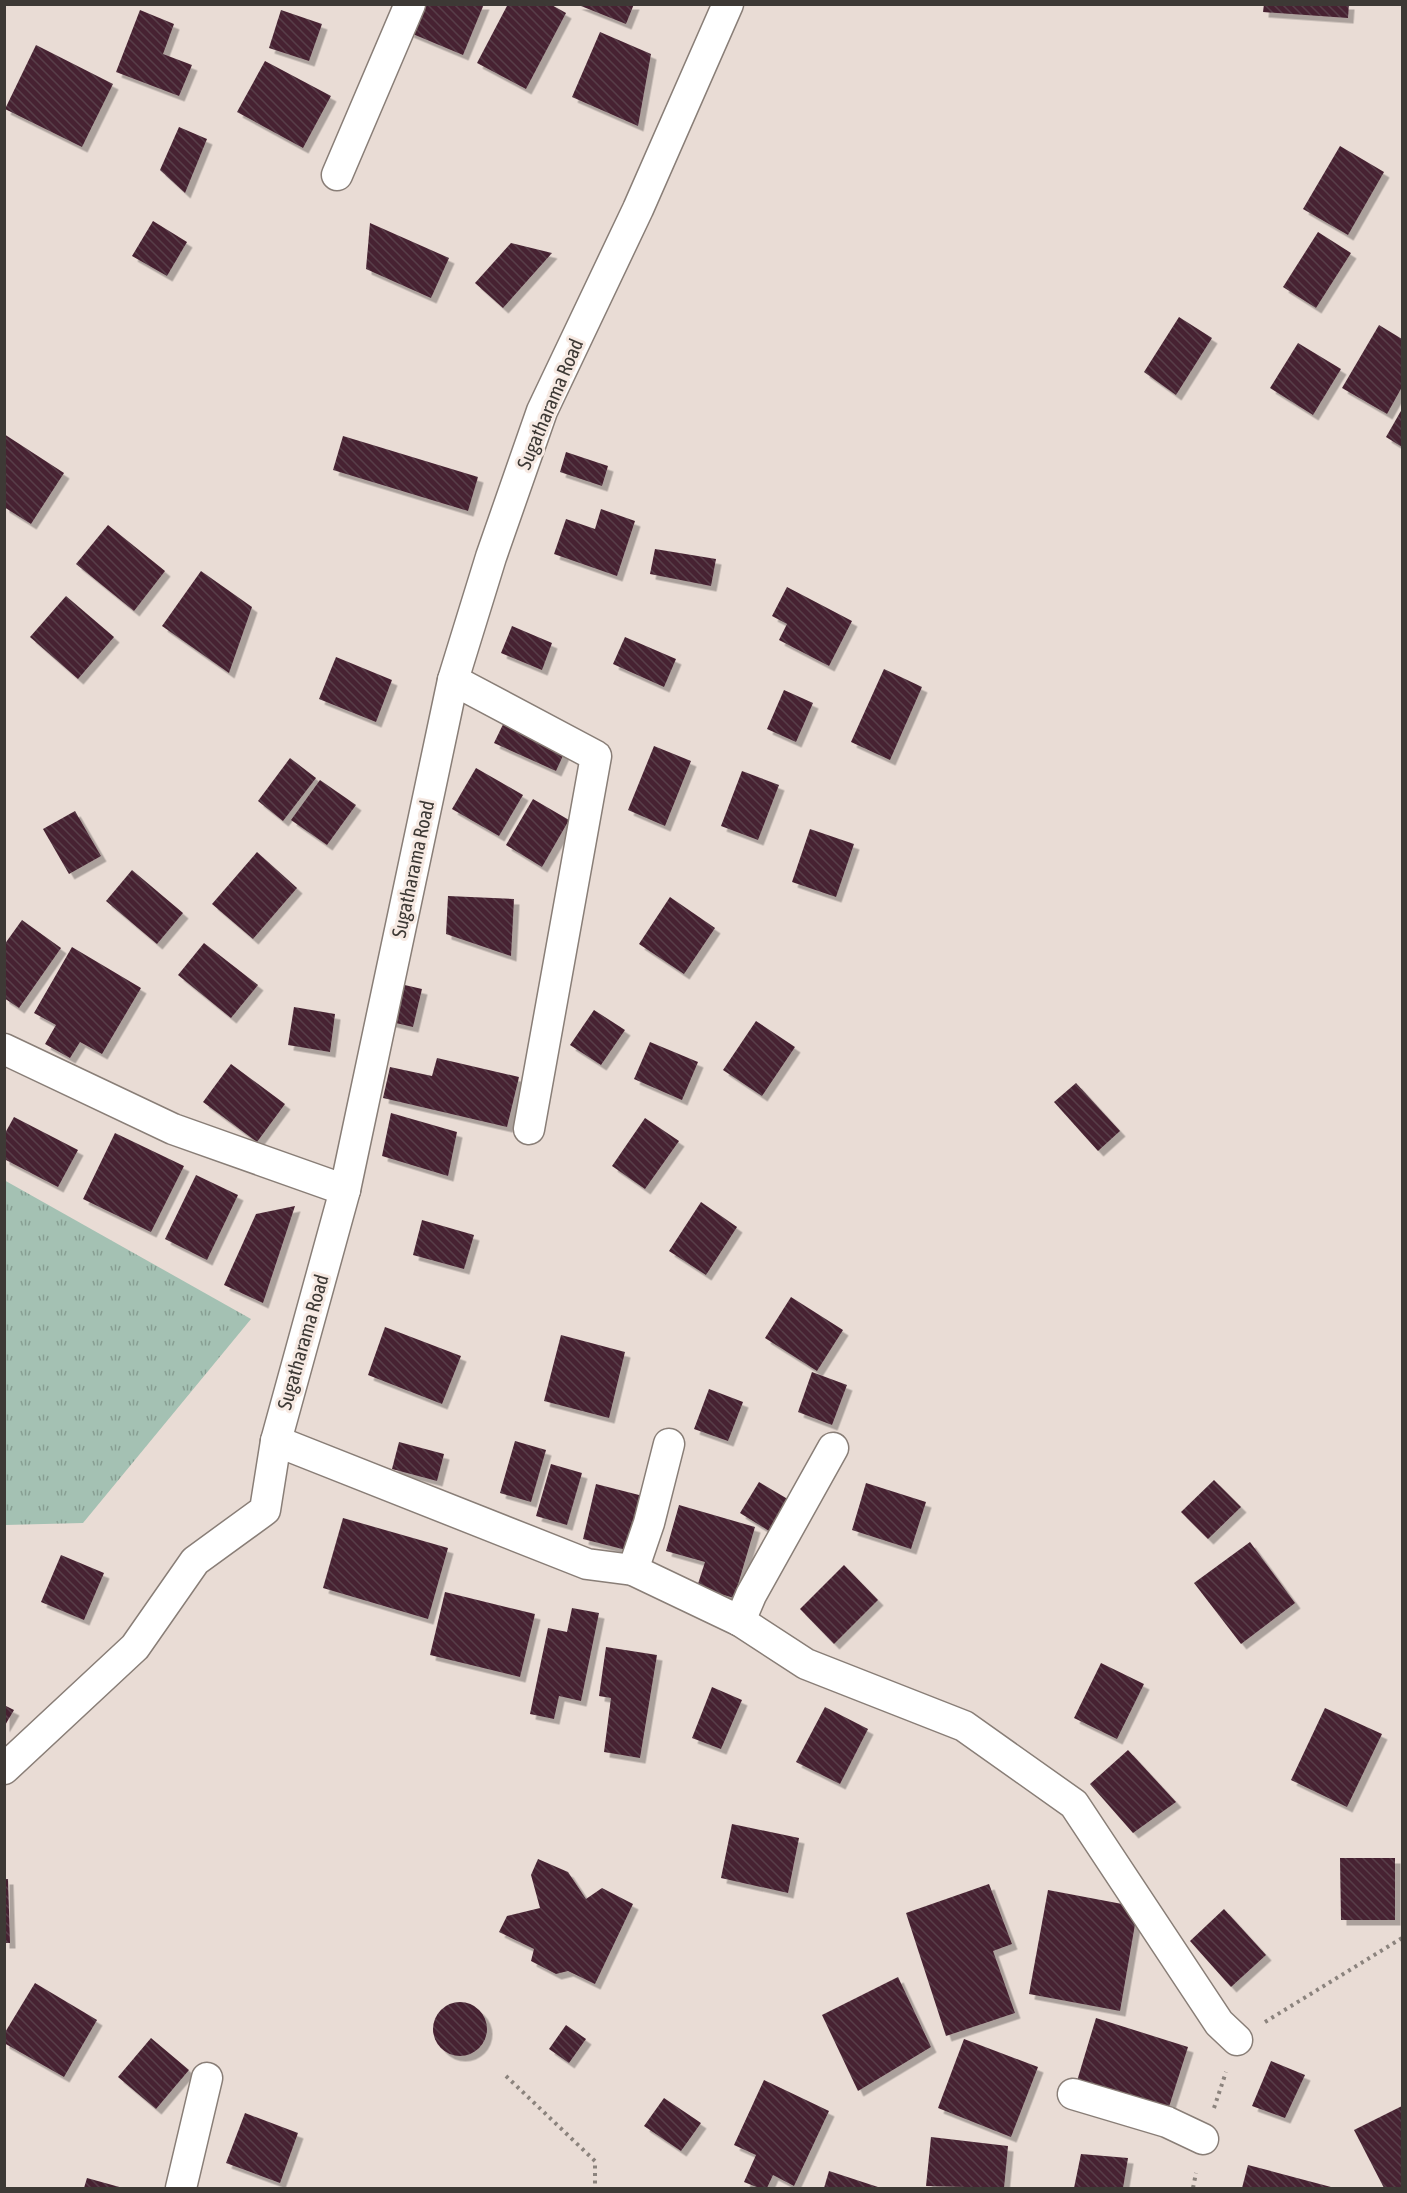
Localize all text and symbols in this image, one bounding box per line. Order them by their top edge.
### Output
street label: Sugatharama Road [512,335,587,473]
street label: Sugatharama Road [387,798,438,940]
street label: Sugatharama Road [272,1272,333,1412]

